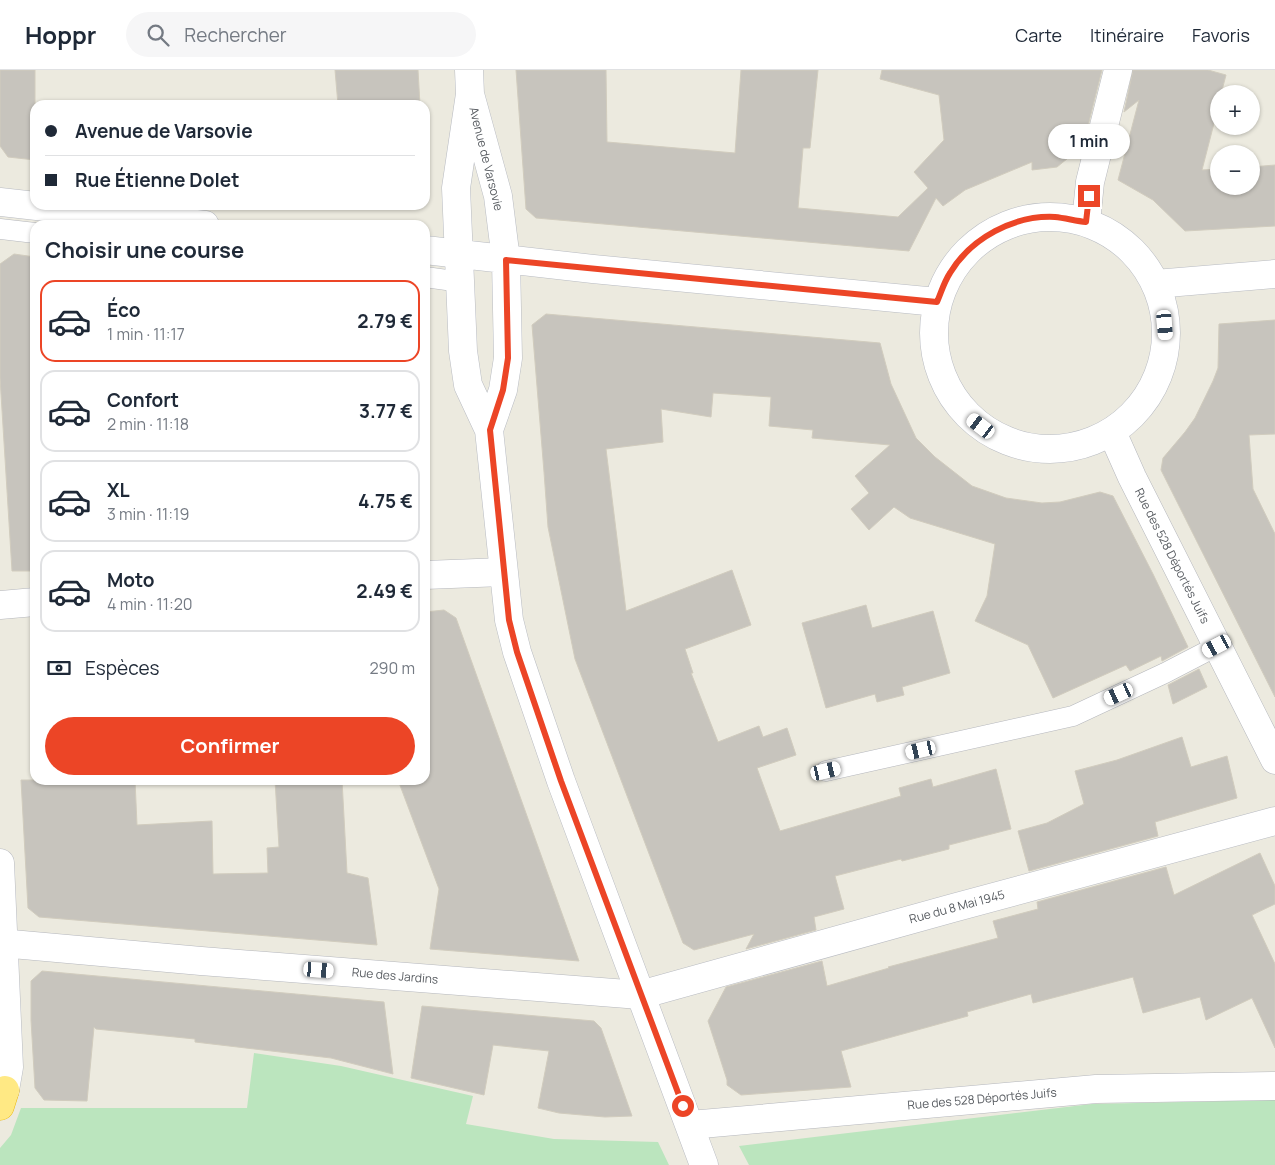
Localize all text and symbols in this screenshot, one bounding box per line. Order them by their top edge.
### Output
search box [126,12,476,57]
text: Hoppr [25,18,96,51]
icon: search [144,21,172,49]
text: Rechercher [184,22,287,48]
text: Carte [1015,23,1062,47]
text: Itinéraire [1090,23,1164,47]
text: Favoris [1192,23,1250,47]
map controls [1210,85,1260,195]
button: + [1210,85,1260,135]
street label: Avenue de Varsovie [465,105,508,213]
text: Avenue de Varsovie [75,118,253,144]
callout: 1 min [1048,124,1130,158]
text: 1 min [1069,130,1109,152]
button: − [1210,145,1260,195]
text: Rue Étienne Dolet [75,167,239,193]
route end [1078,185,1100,207]
text: Choisir une course [45,235,244,265]
text: Éco [107,297,141,323]
icon: car [47,299,92,344]
text: 2.79 € [357,308,413,334]
car [1156,309,1173,341]
text: 1 min · 11:17 [107,323,185,345]
text: Confort [107,387,179,413]
icon: car [47,389,92,434]
text: 3.77 € [359,398,413,424]
car [964,411,997,441]
text: 2 min · 11:18 [107,413,189,435]
text: XL [107,477,130,503]
icon: car [47,479,92,524]
street label: Rue des 528 Déportés Juifs [1131,485,1214,626]
text: 4.75 € [358,488,413,514]
text: 3 min · 11:19 [107,503,189,525]
text: Moto [107,567,154,593]
icon: car [47,569,92,614]
text: 2.49 € [356,578,413,604]
text: 4 min · 11:20 [107,593,193,615]
car [1200,632,1233,660]
icon: cash [45,654,73,682]
text: Espèces [85,655,159,681]
text: 290 m [369,657,415,679]
car [1102,681,1135,707]
button: Confirmer [45,717,415,775]
car [904,739,937,761]
car [809,760,842,782]
street label: Rue du 8 Mai 1945 [907,886,1007,927]
car [303,961,334,979]
street label: Rue des Jardins [351,963,439,988]
street label: Rue des 528 Déportés Juifs [907,1084,1057,1113]
route start [672,1095,694,1117]

